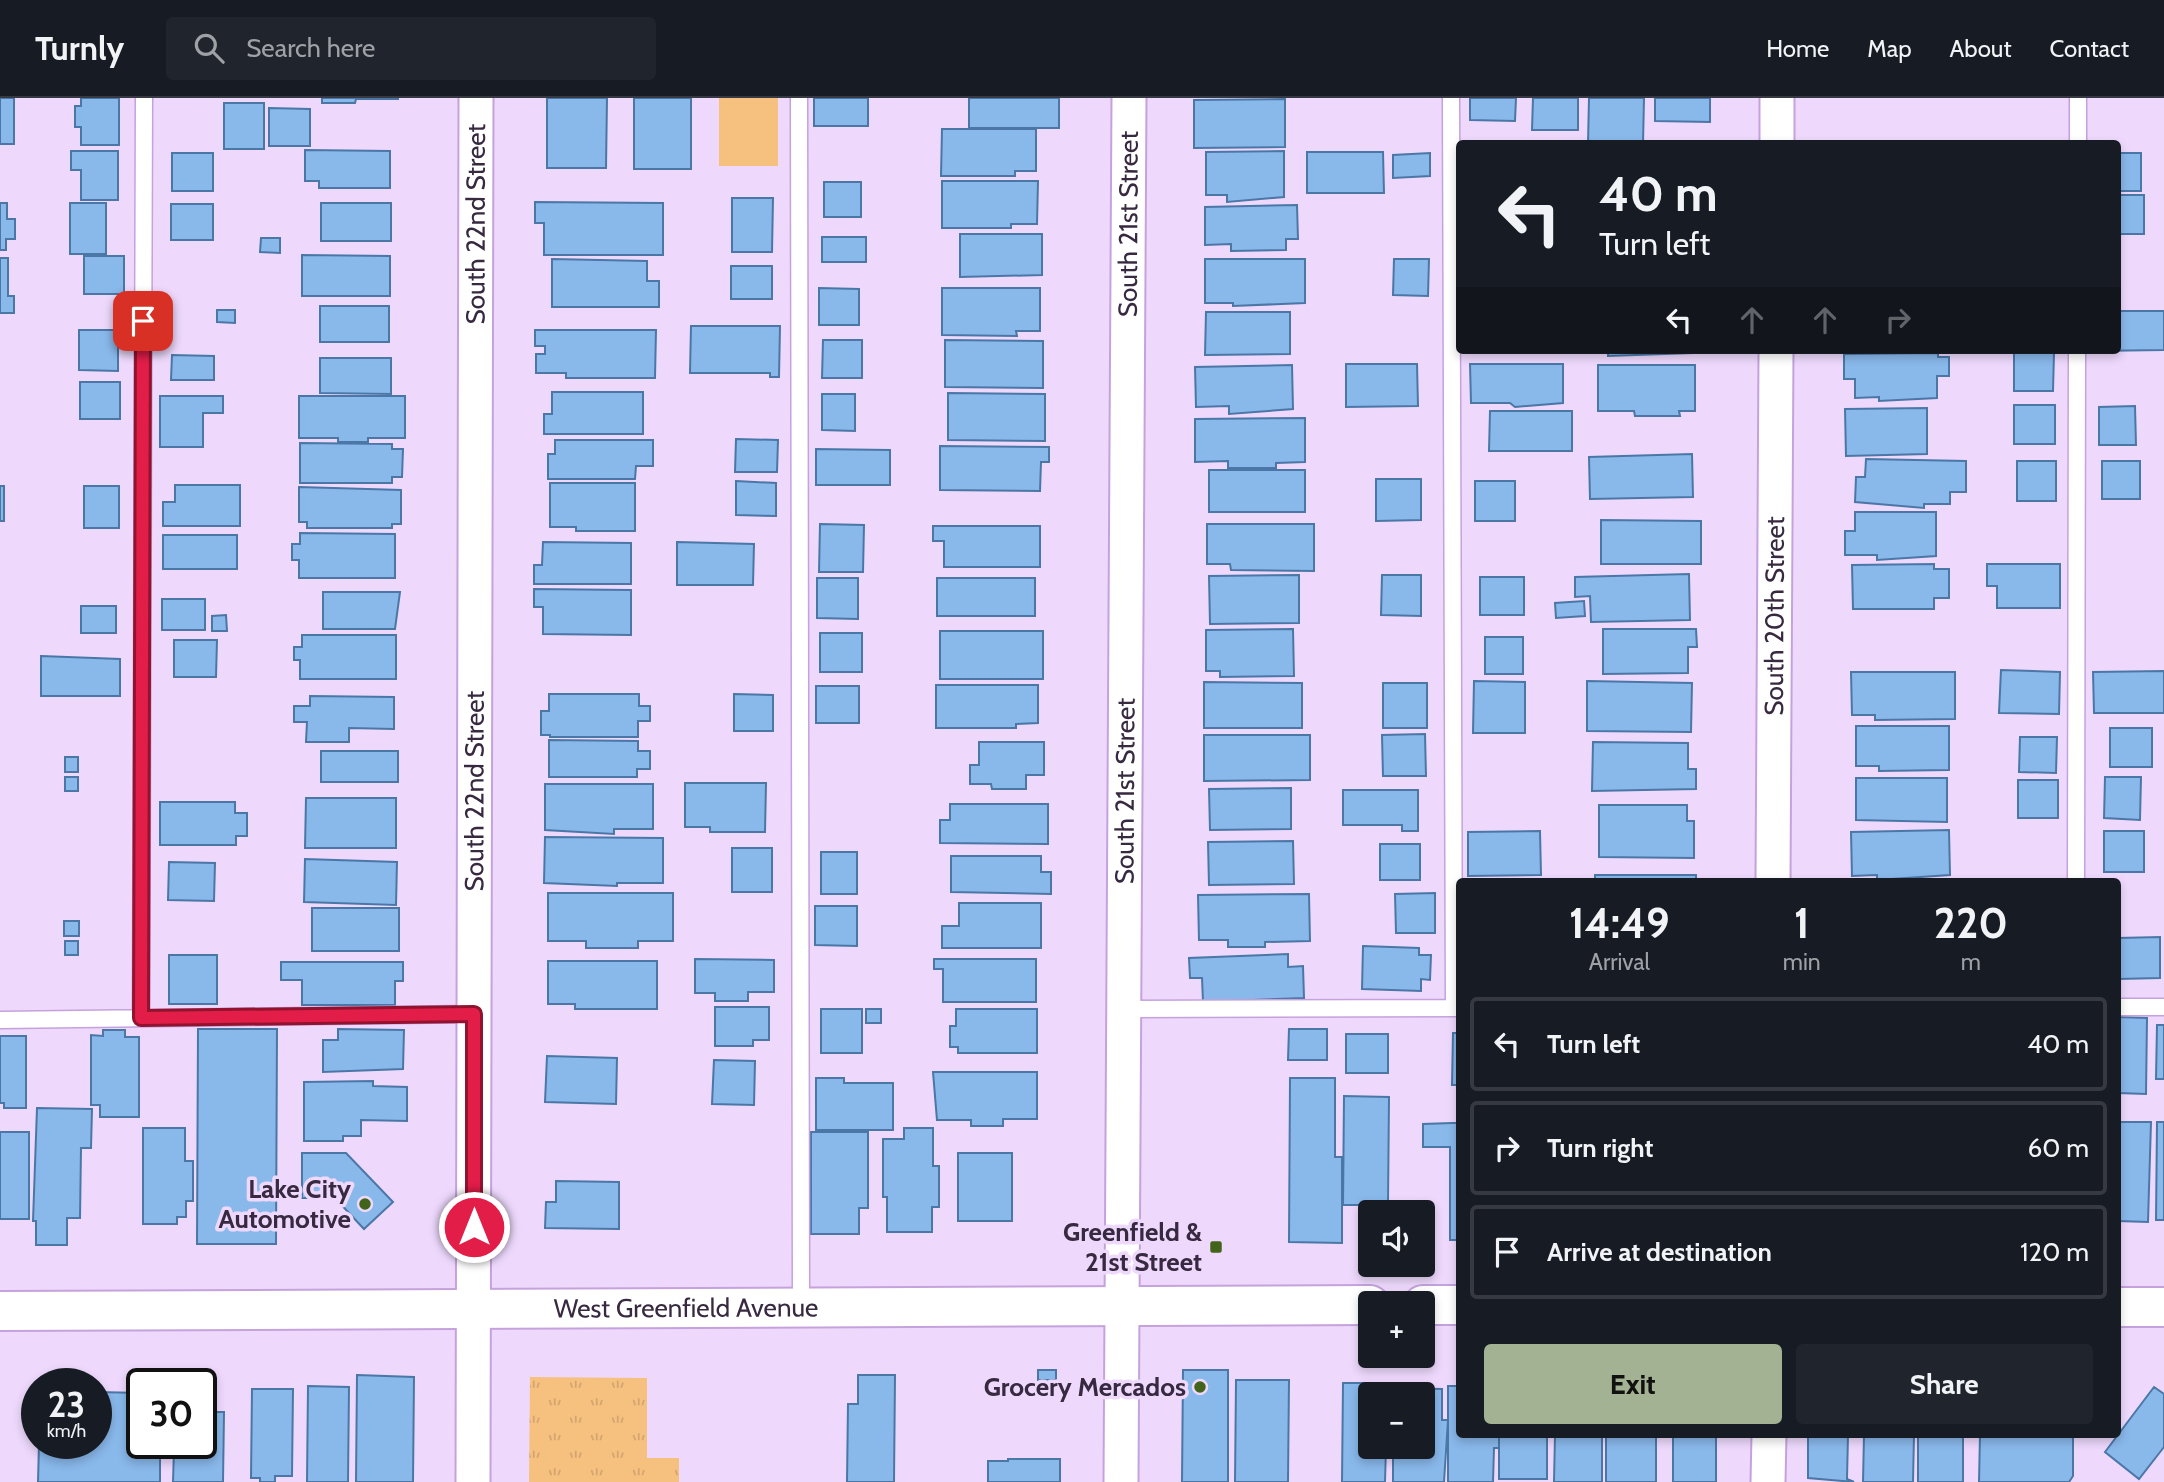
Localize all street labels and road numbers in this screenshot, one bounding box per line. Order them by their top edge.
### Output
street label: South 22nd Street [460,123,492,324]
street label: South 21st Street [1112,131,1145,317]
street label: South 20th Street [1758,516,1791,716]
street label: South 22nd Street [458,690,491,891]
street label: South 21st Street [1108,698,1142,884]
street label: West Greenfield Avenue [554,1291,818,1325]

